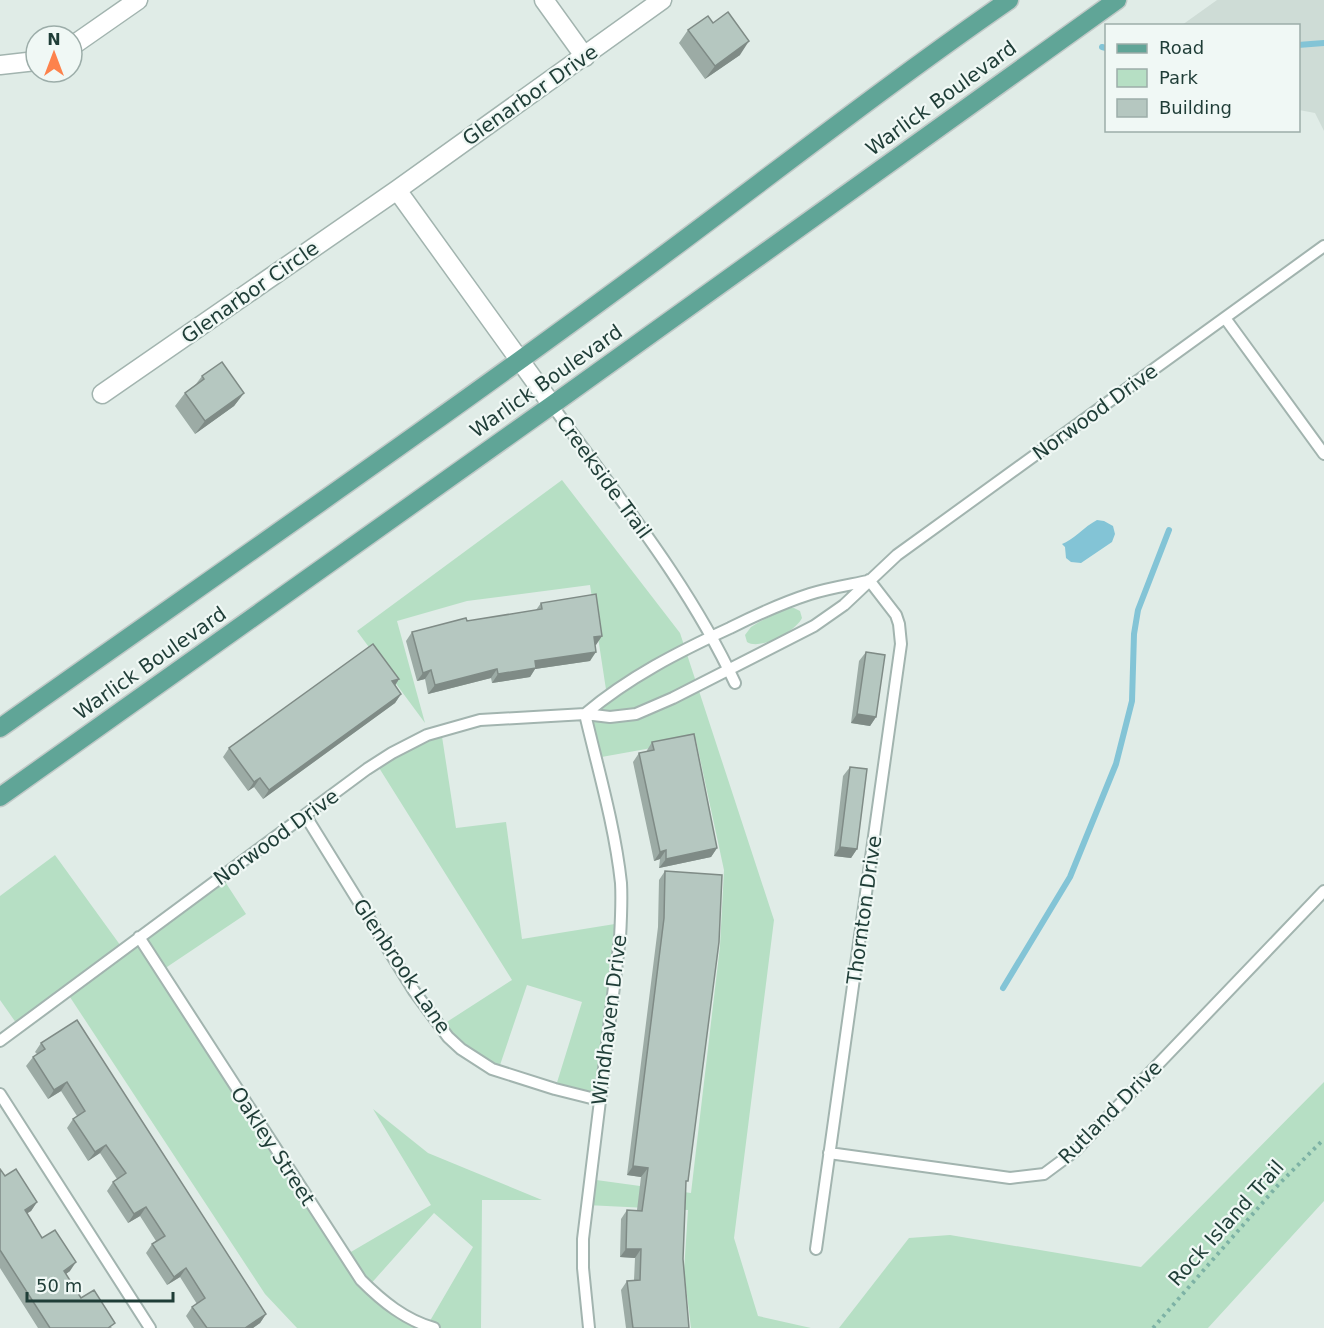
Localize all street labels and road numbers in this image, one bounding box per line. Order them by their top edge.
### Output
street label: Warlick Boulevard [861,35,1021,161]
street label: Glenarbor Drive [458,39,602,151]
street label: Glenarbor Circle [177,236,323,348]
street label: Warlick Boulevard [465,319,627,443]
street label: Norwood Drive [1028,359,1162,465]
street label: Creekside Trail [551,411,657,543]
street label: Warlick Boulevard [69,601,231,725]
street label: Norwood Drive [209,784,343,890]
street label: Thornton Drive [842,834,886,987]
street label: Glenbrook Lane [348,894,456,1038]
street label: Windhaven Drive [587,933,631,1107]
street label: Rutland Drive [1053,1055,1167,1169]
street label: Oakley Street [226,1082,320,1210]
street label: Rock Island Trail [1163,1155,1289,1291]

